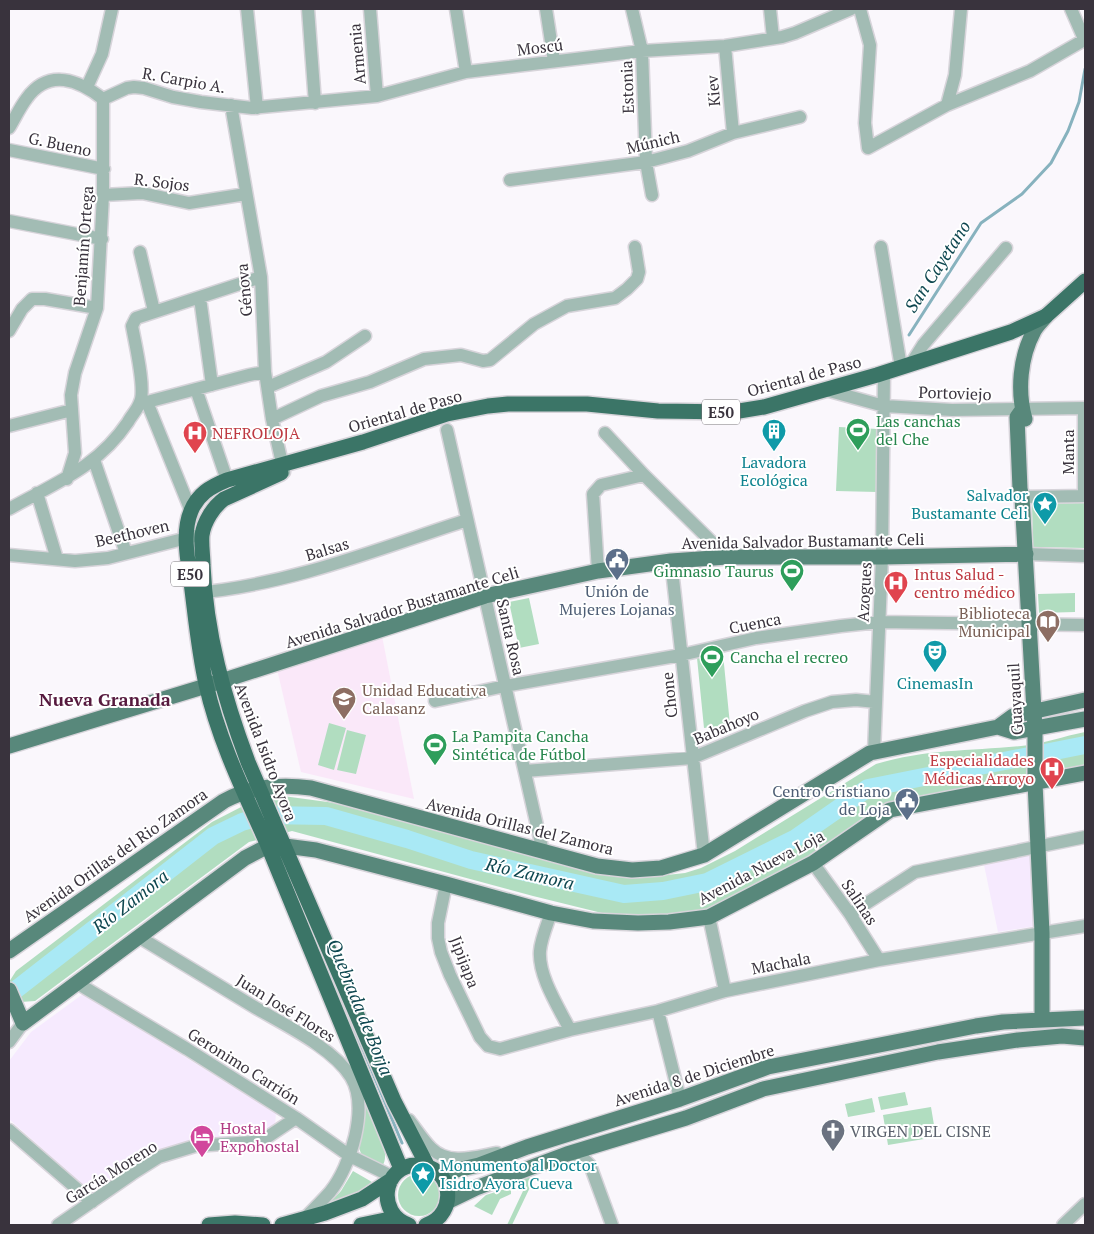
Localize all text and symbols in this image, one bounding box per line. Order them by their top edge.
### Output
street label: Armenia [343,22,371,86]
street label: Moscú [516,33,564,61]
street label: Estonia [615,60,639,114]
street label: R. Carpio A. [141,62,227,98]
street label: Kiev [701,74,725,107]
street label: Múnich [624,125,682,159]
street label: G. Bueno [26,127,94,161]
street label: R. Sojos [133,168,191,196]
street label: Benjamín Ortega [68,185,98,307]
water label: San Cayetano [898,215,976,317]
street label: Génova [231,262,257,318]
street label: Oriental de Paso [745,350,864,402]
street label: Portoviejo [918,381,992,405]
street label: Oriental de Paso [346,384,465,438]
road number: E50 [702,400,740,424]
place label: Las canchas del Che [876,410,961,450]
sports icon: Las canchas del Che [845,417,871,451]
building icon: Lavadora Ecológica [761,418,787,452]
hospital icon: NEFROLOJA [182,420,208,454]
place label: NEFROLOJA [212,422,300,444]
street label: Manta [1057,429,1079,475]
place label: Lavadora Ecológica [740,451,808,491]
place label: Salvador Bustamante Celi [911,484,1029,524]
place icon: Salvador Bustamante Celi [1032,491,1058,525]
street label: Beethoven [93,514,172,552]
street label: Avenida Salvador Bustamante Celi [681,528,925,554]
street label: Balsas [302,532,352,566]
public building icon: Unión de Mujeres Lojanas [604,547,630,581]
sports icon: Gimnasio Taurus [779,558,805,592]
place label: Gimnasio Taurus [653,560,774,582]
street label: Avenida Salvador Bustamante Celi [283,561,522,653]
street label: Azogues [851,561,877,623]
road number: E50 [171,562,209,586]
place label: Intus Salud - centro médico [914,563,1015,603]
hospital icon: Intus Salud - centro médico [883,570,909,604]
place label: Unión de Mujeres Lojanas [559,580,675,620]
street label: Santa Rosa [492,597,530,677]
place label: Biblioteca Municipal [958,602,1030,642]
street label: Cuenca [727,607,783,639]
library icon: Biblioteca Municipal [1035,609,1061,643]
theatre icon: CinemasIn [922,639,948,673]
sports icon: Cancha el recreo [699,644,725,678]
place label: Cancha el recreo [730,646,848,668]
street label: Guayaquil [1002,662,1028,736]
street label: Chone [656,671,682,719]
place label: CinemasIn [897,672,974,694]
place label: Unidad Educativa Calasanz [362,679,487,719]
street label: Avenida Isidro Ayora [230,680,302,824]
school or university icon: Unidad Educativa Calasanz [331,686,357,720]
district label: Nueva Granada [39,687,171,711]
street label: Babahoyo [690,702,762,750]
place label: La Pampita Cancha Sintética de Fútbol [452,725,589,765]
sports icon: La Pampita Cancha Sintética de Fútbol [422,732,448,766]
place label: Especialidades Médicas Arroyo [924,749,1034,789]
hospital icon: Especialidades Médicas Arroyo [1039,756,1065,790]
place label: Centro Cristiano de Loja [772,780,890,820]
street label: Avenida Orillas del Rio Zamora [18,783,212,927]
public building icon: Centro Cristiano de Loja [894,787,920,821]
street label: Avenida Orillas del Zamora [424,792,616,860]
street label: Avenida Nueva Loja [694,824,828,910]
water label: Río Zamora [482,851,577,895]
water label: Río Zamora [86,864,173,939]
street label: Salinas [837,875,883,929]
street label: Jipijapa [445,933,485,991]
water label: Quebrada de Borja [323,935,399,1079]
street label: Machala [750,946,812,980]
street label: Juan José Flores [232,969,340,1047]
street label: Geronimo Carrión [184,1023,305,1110]
street label: Avenida 8 de Diciembre [611,1039,777,1111]
place label: Hostal Expohostal [220,1117,300,1157]
church icon: VIRGEN DEL CISNE [820,1118,846,1152]
place label: VIRGEN DEL CISNE [850,1120,991,1142]
hotel icon: Hostal Expohostal [189,1124,215,1158]
street label: García Moreno [61,1135,161,1209]
place label: Monumento al Doctor Isidro Ayora Cueva [440,1154,598,1194]
place icon: Monumento al Doctor Isidro Ayora Cueva [410,1161,436,1195]

